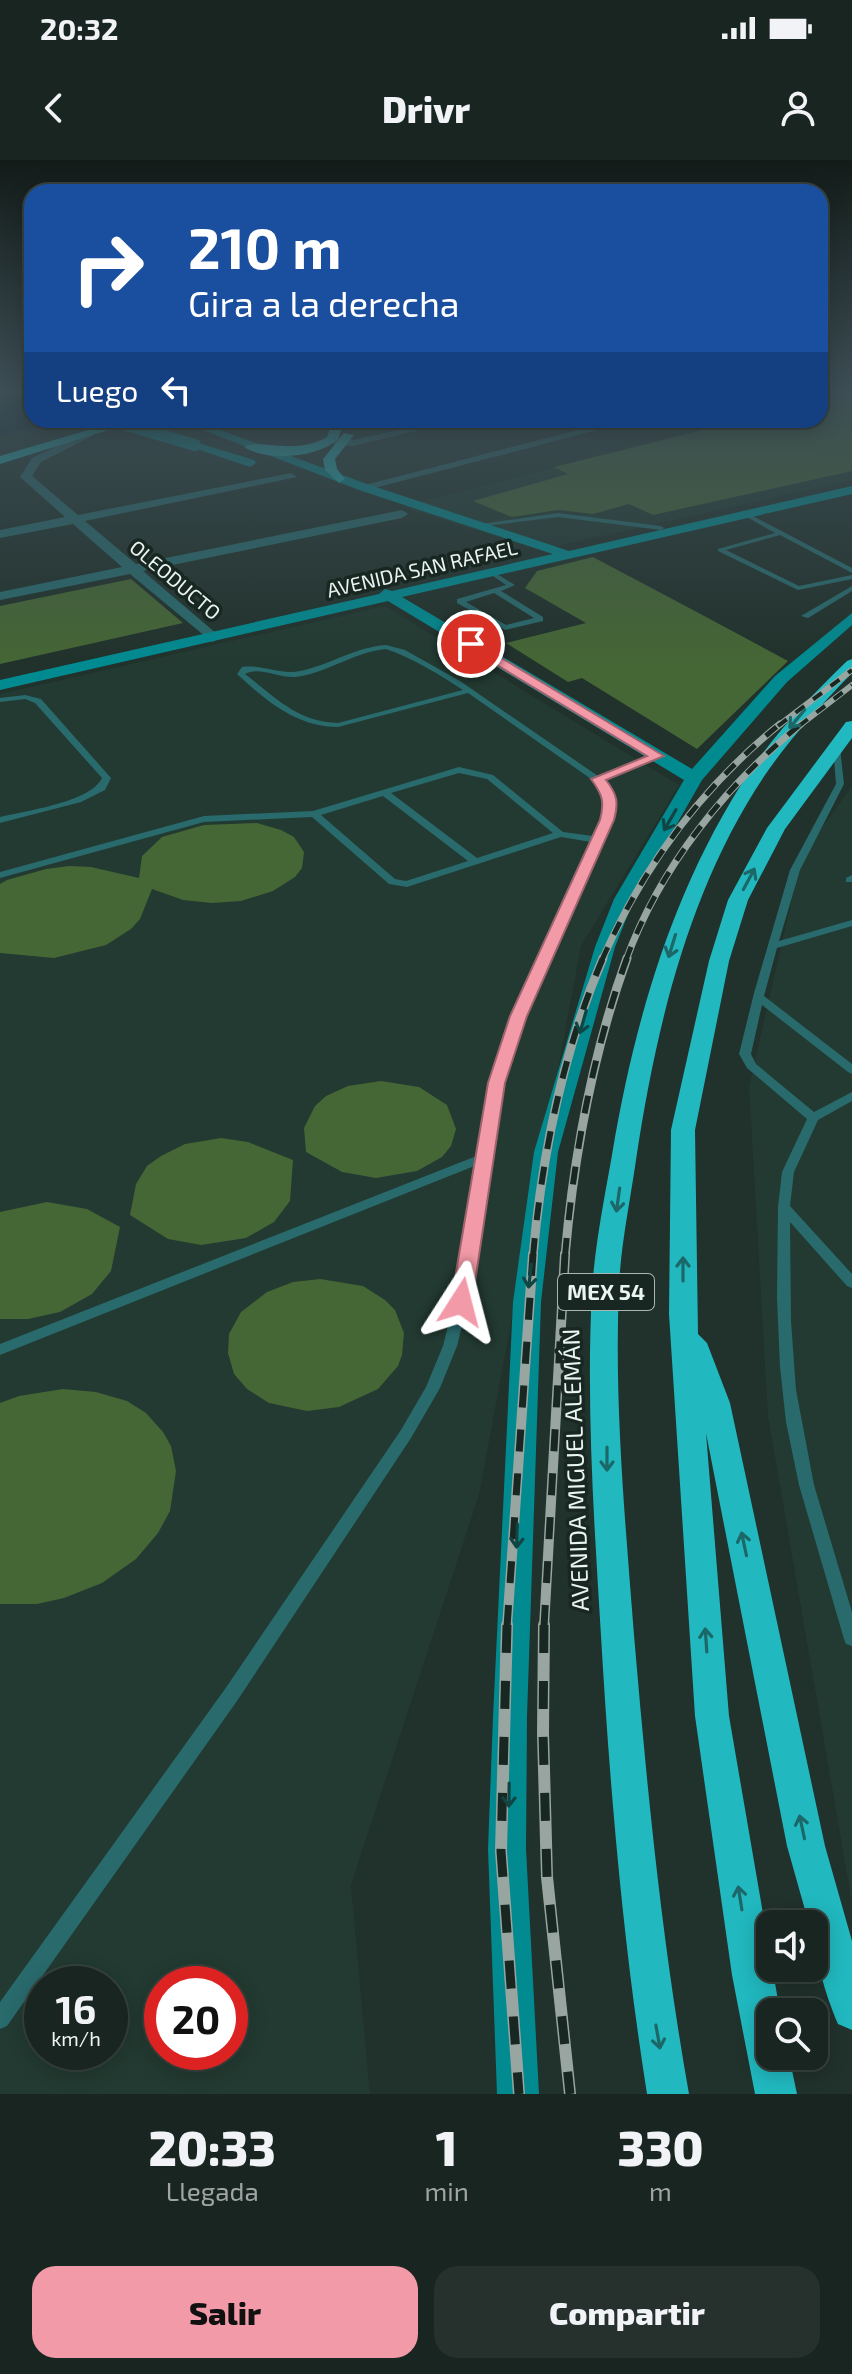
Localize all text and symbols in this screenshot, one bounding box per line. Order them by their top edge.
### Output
text: 20:32 [40,10,119,46]
icon: back [32,86,76,130]
icon: person [776,86,820,130]
text: Drivr [382,87,470,130]
text: 210 m [188,213,342,280]
icon: right [56,216,160,320]
text: Gira a la derecha [188,281,460,324]
icon: left [154,368,198,412]
text: Luego [56,372,138,408]
street label: OLEODUCTO [125,534,226,624]
street label: AVENIDA SAN RAFAEL [324,534,519,602]
pin [437,610,505,678]
icon: arrive [449,622,493,666]
one-way arrow [788,709,806,729]
one-way arrow [662,808,678,831]
one-way arrow [742,867,758,891]
one-way arrow [664,933,678,958]
one-way arrow [575,1009,590,1035]
one-way arrow [610,1187,625,1212]
one-way arrow [675,1256,691,1283]
position arrow [419,1260,503,1344]
one-way arrow [523,1262,538,1289]
road number: MEX 54 [558,1274,654,1310]
street label: AVENIDA MIGUEL ALEMÁN [555,1328,594,1612]
one-way arrow [599,1445,615,1472]
one-way arrow [510,1522,525,1549]
one-way arrow [736,1532,751,1558]
one-way arrow [698,1627,713,1654]
one-way arrow [501,1781,516,1808]
one-way arrow [793,1814,808,1840]
one-way arrow [732,1886,747,1911]
map controls [756,1910,828,2070]
button: sound [756,1910,828,1982]
speed limit sign: 20 [144,1966,248,2070]
text: 16 [56,1984,96,2032]
button: search [756,1998,828,2070]
one-way arrow [652,2024,667,2049]
text: km/h [51,2026,101,2050]
text: 20:33 [149,2118,276,2176]
text: 1 [436,2118,457,2176]
text: 330 [617,2118,703,2176]
text: Llegada [166,2175,259,2206]
text: min [424,2175,469,2206]
text: m [649,2175,672,2206]
button: Salir [32,2266,418,2358]
button: Compartir [434,2266,820,2358]

